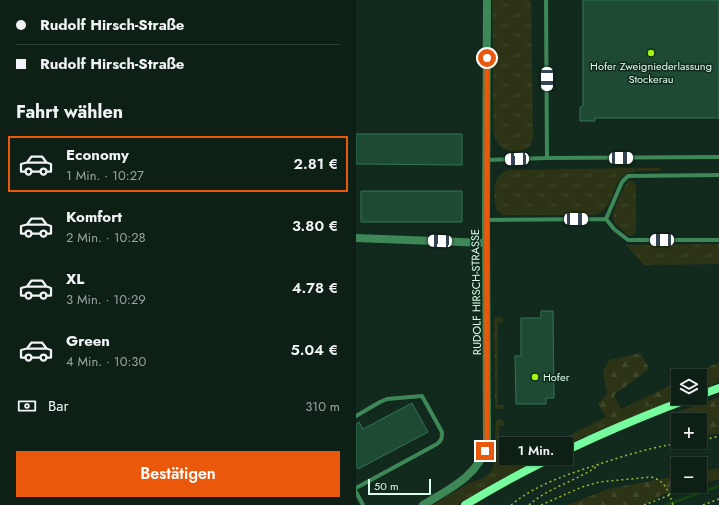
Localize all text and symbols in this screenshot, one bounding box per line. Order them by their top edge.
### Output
text: Rudolf Hirsch-Straße [40,14,184,36]
marker: Hofer Zweigniederlassung Stockerau [646,48,656,58]
route start [478,49,496,67]
text: Rudolf Hirsch-Straße [40,53,184,75]
place label: Hofer Zweigniederlassung Stockerau [590,58,712,87]
car [541,67,553,91]
text: Fahrt wählen [16,99,123,125]
text: Economy [66,144,129,166]
icon: car [18,146,54,182]
car [609,152,633,164]
text: 2.81 € [293,153,338,175]
car [505,153,529,165]
text: 1 Min. · 10:27 [66,166,144,185]
text: Komfort [66,206,122,228]
icon: car [18,208,54,244]
car [564,213,588,225]
text: 3.80 € [292,215,338,237]
text: 2 Min. · 10:28 [66,228,146,247]
street label: RUDOLF HIRSCH-STRASSE [467,229,485,355]
car [650,234,674,246]
car [428,235,452,247]
text: XL [66,268,84,290]
icon: car [18,270,54,306]
text: 4.78 € [292,277,338,299]
text: 3 Min. · 10:29 [66,290,146,309]
text: Green [66,330,110,352]
icon: car [18,332,54,368]
text: 5.04 € [290,339,338,361]
text: 4 Min. · 10:30 [66,352,146,371]
place label: Hofer [543,369,570,385]
map controls [671,369,707,493]
button: layers [671,369,707,405]
marker: Hofer [530,372,540,382]
icon: cash [16,395,38,417]
text: Bar [48,395,69,417]
text: 310 m [305,397,340,416]
button: + [671,413,707,449]
callout: 1 Min. [499,437,573,465]
text: 1 Min. [518,441,554,460]
route end [476,442,494,460]
button: Bestätigen [16,451,340,497]
button: − [671,457,707,493]
scale bar [368,477,431,496]
text: 50 m [374,478,399,494]

